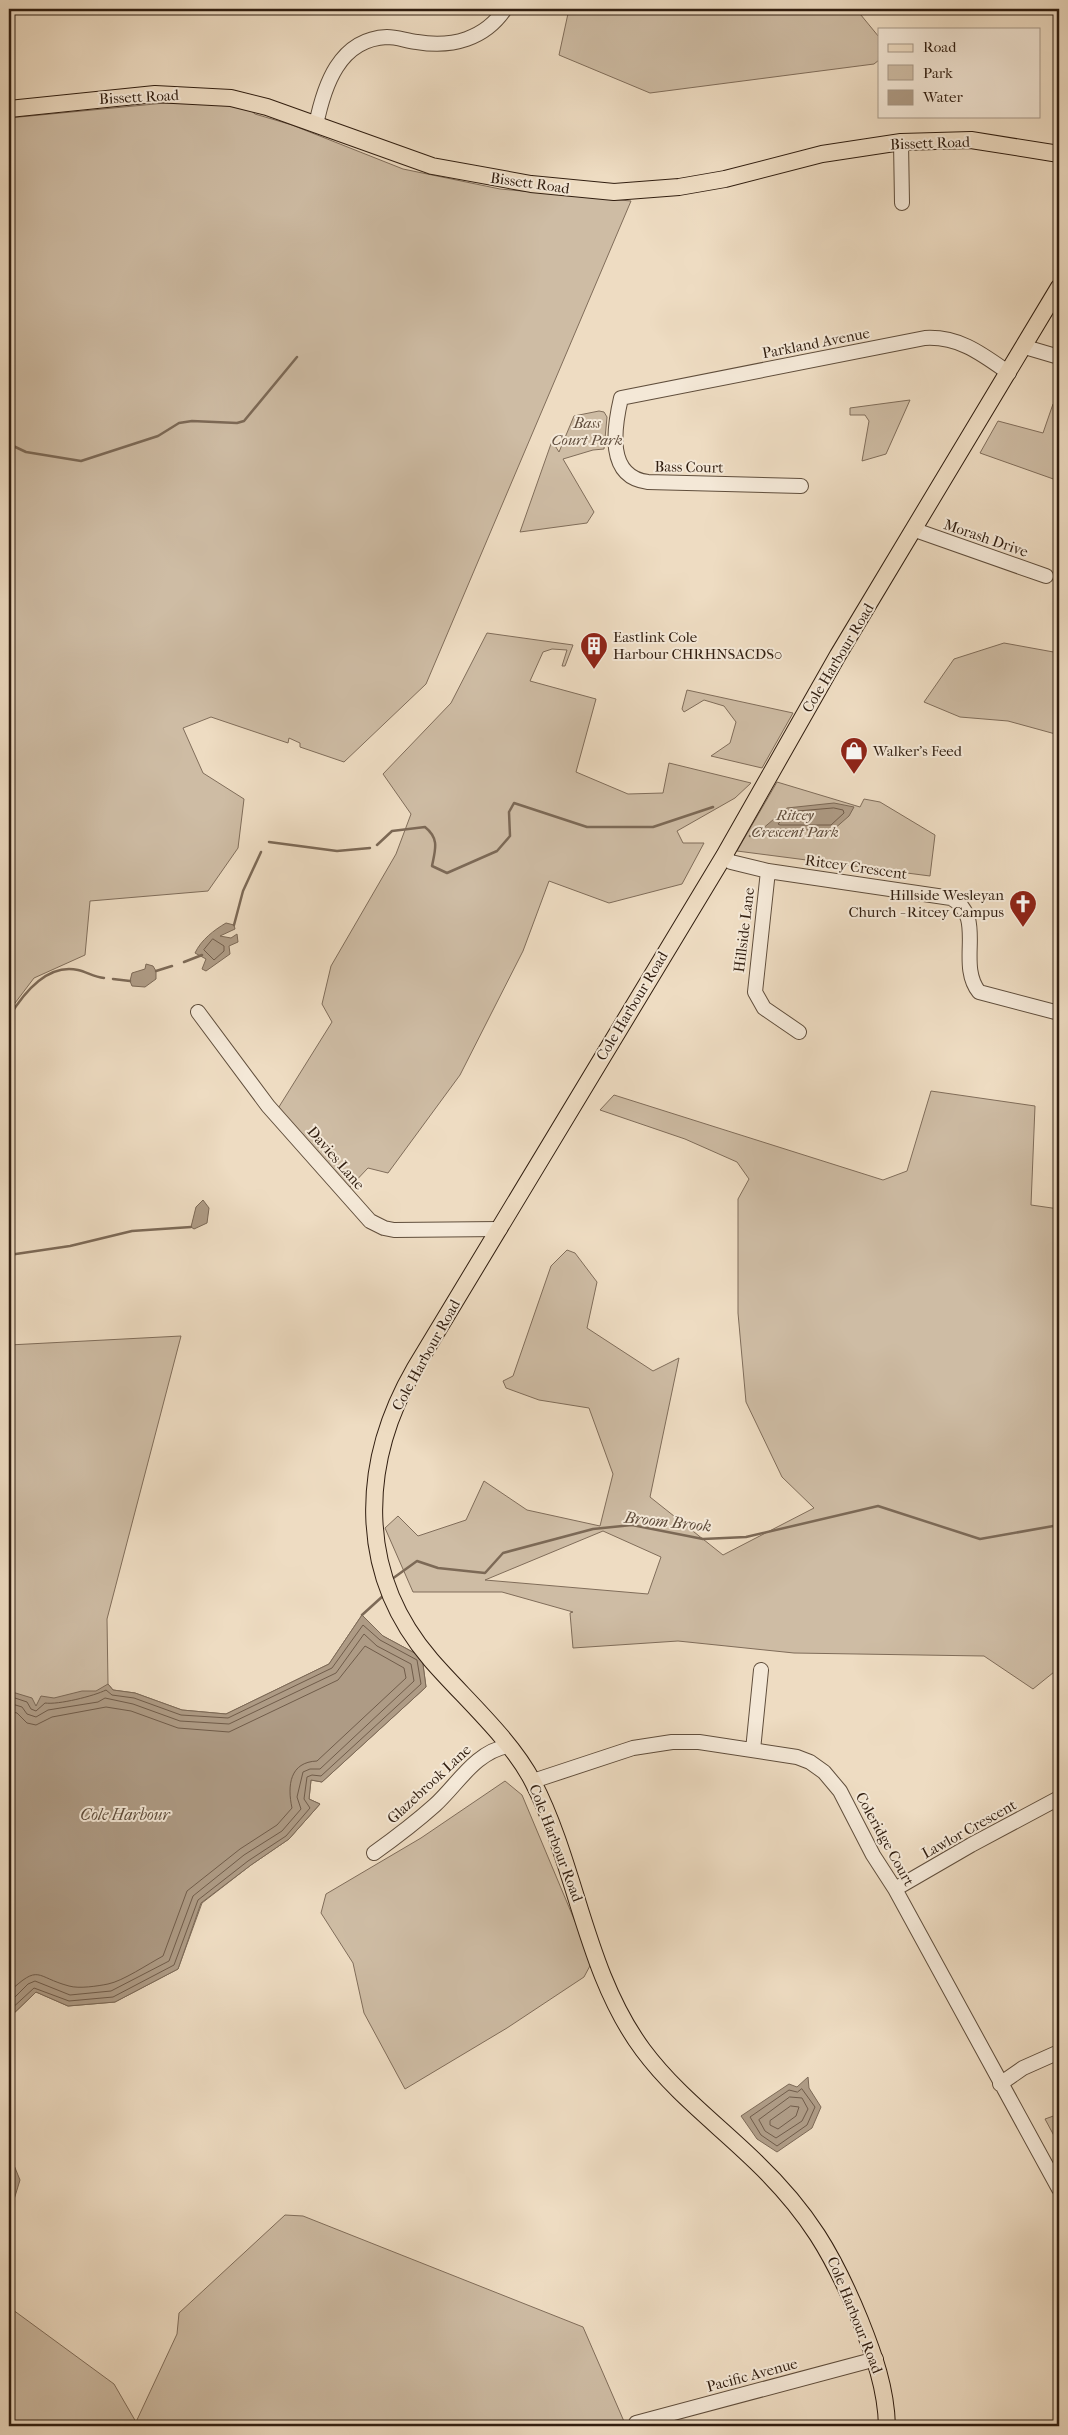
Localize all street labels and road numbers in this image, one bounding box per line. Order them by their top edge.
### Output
street label: Bissett Road [99,86,180,108]
street label: Bissett Road [890,133,971,153]
street label: Bissett Road [489,169,572,198]
street label: Parkland Avenue [761,324,872,362]
street label: Bass Court [654,457,724,477]
street label: Morash Drive [941,515,1031,561]
street label: Cole Harbour Road [798,599,878,716]
street label: Ritcey Crescent [804,851,909,883]
street label: Hillside Lane [730,886,758,973]
street label: Cole Harbour Road [592,947,672,1064]
street label: Davies Lane [304,1123,369,1194]
street label: Cole Harbour Road [388,1296,464,1414]
street label: Glazebrook Lane [383,1740,475,1827]
street label: Cole Harbour Road [525,1782,587,1905]
street label: Coleridge Court [852,1789,919,1890]
street label: Lawlor Crescent [919,1795,1020,1862]
street label: Cole Harbour Road [823,2254,887,2377]
street label: Pacific Avenue [705,2354,800,2396]

